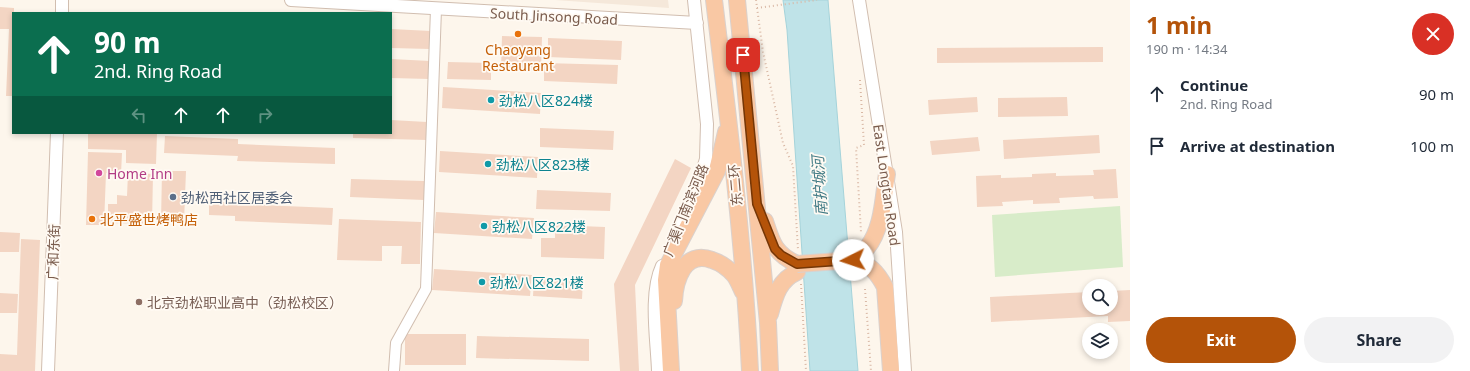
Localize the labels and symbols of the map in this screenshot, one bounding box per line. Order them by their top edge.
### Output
street label: South Jinsong Road [490,3,618,29]
marker: Chaoyang Restaurant [513,29,523,39]
pin [726,38,760,72]
place label: Chaoyang Restaurant [482,40,554,75]
place label: 劲松八区824楼 [499,91,593,110]
marker: 劲松八区824楼 [486,95,496,105]
street label: East Longtan Road [869,123,905,247]
water label: 南护城河 [807,152,831,217]
place label: 劲松八区823楼 [496,155,590,174]
marker: 劲松八区823楼 [483,159,493,169]
street label: 广渠门南滨河路 [658,161,712,259]
street label: 东二环 [724,163,746,207]
place label: Home Inn [107,164,173,183]
marker: Home Inn [94,168,104,178]
place label: 劲松西社区居委会 [181,188,293,207]
marker: 劲松西社区居委会 [168,192,178,202]
place label: 北平盛世烤鸭店 [100,210,198,229]
marker: 北平盛世烤鸭店 [87,214,97,224]
place label: 劲松八区822楼 [492,217,586,236]
marker: 劲松八区822楼 [479,221,489,231]
street label: 广和东街 [43,224,63,280]
position arrow [832,239,874,281]
place label: 劲松八区821楼 [490,273,584,292]
marker: 劲松八区821楼 [477,277,487,287]
place label: 北京劲松职业高中（劲松校区） [147,293,343,312]
marker: 北京劲松职业高中（劲松校区） [134,297,144,307]

